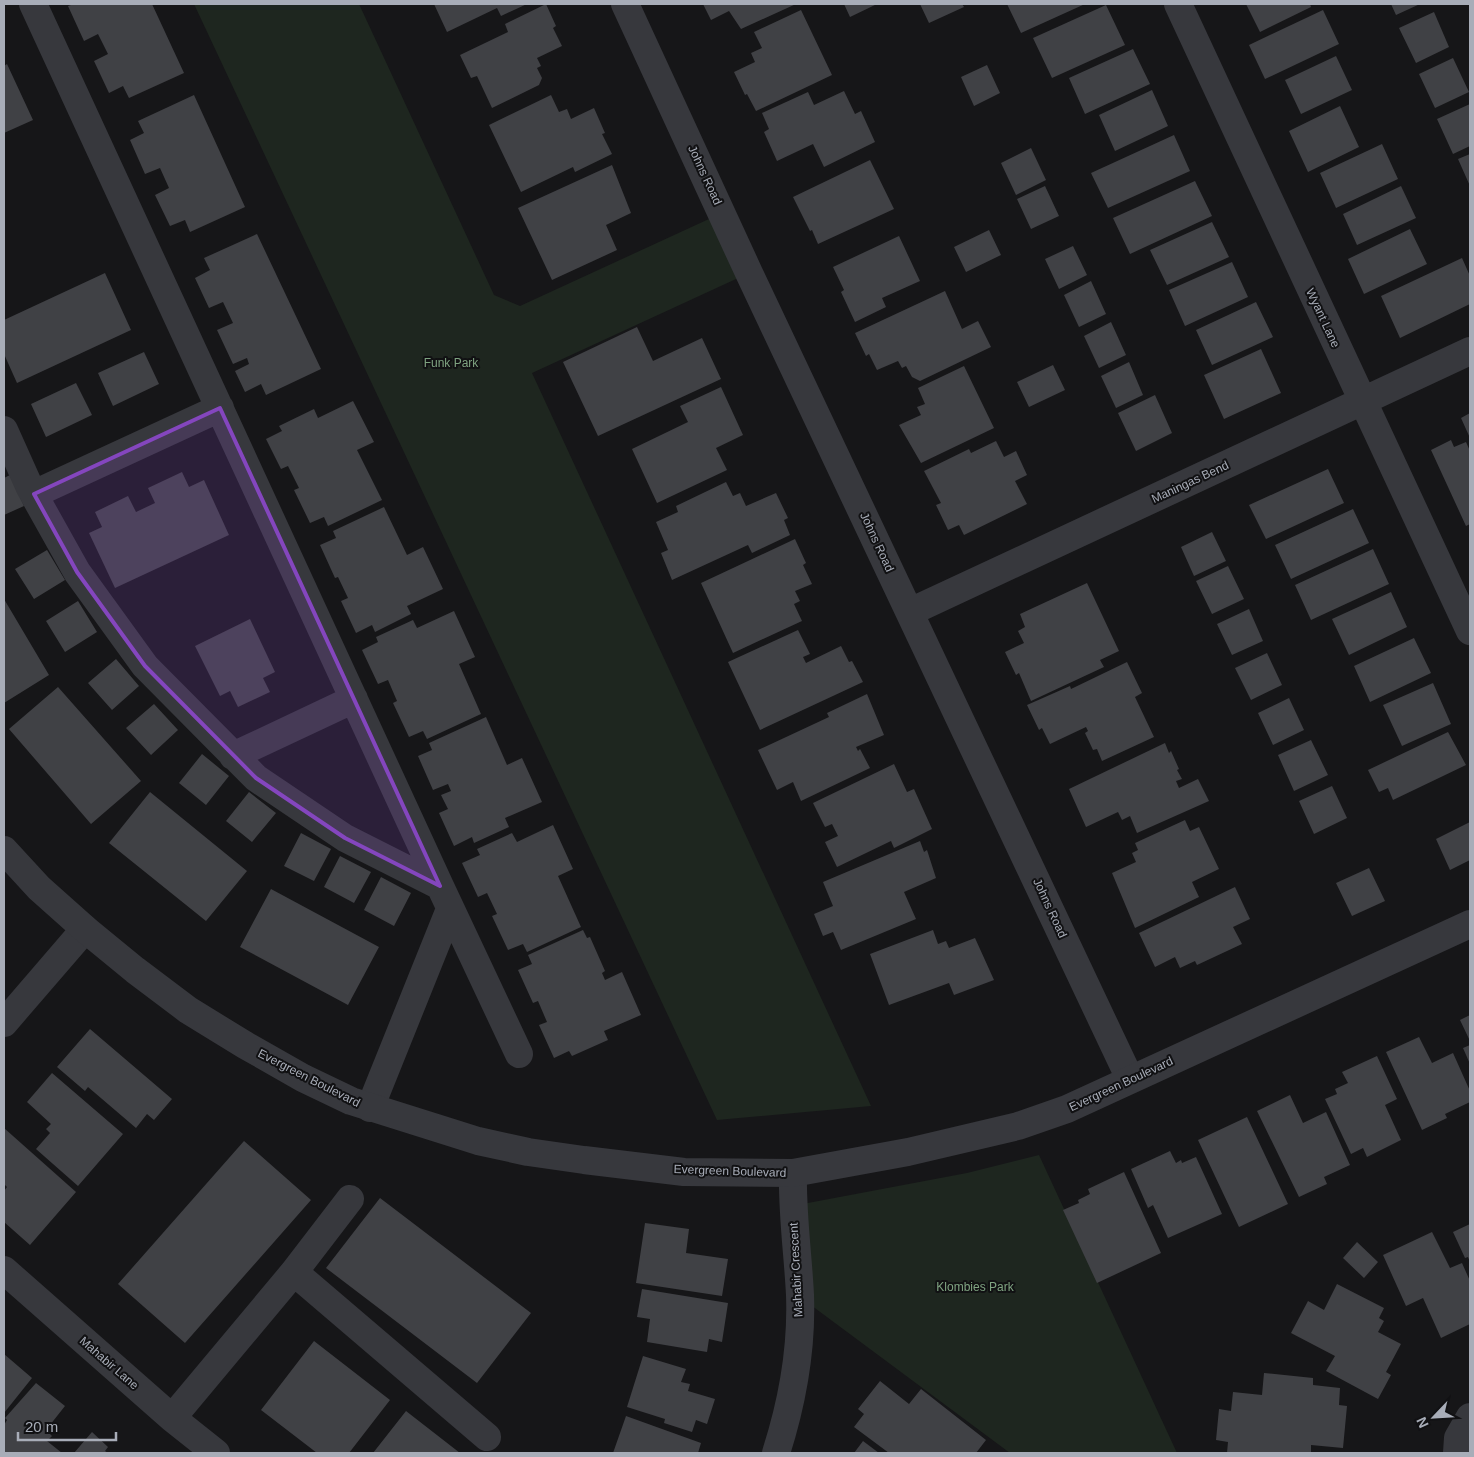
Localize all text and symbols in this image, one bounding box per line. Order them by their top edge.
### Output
street label: Johns Road [685,143,725,207]
street label: Wyant Lane [1303,286,1343,350]
park label: Funk Park [424,356,479,370]
street label: Maningas Bend [1149,458,1231,506]
street label: Johns Road [857,510,897,574]
street label: Johns Road [1030,876,1070,940]
street label: Evergreen Boulevard [256,1046,362,1110]
street label: Evergreen Boulevard [1067,1054,1175,1114]
street label: Evergreen Boulevard [673,1162,787,1180]
street label: Mahabir Crescent [786,1222,805,1318]
park label: Klombies Park [936,1280,1015,1294]
street label: Mahabir Lane [77,1334,142,1393]
north arrow [1409,1392,1459,1442]
scale bar [18,1410,115,1442]
text: N [1413,1415,1432,1430]
text: 20 m [25,1418,58,1435]

